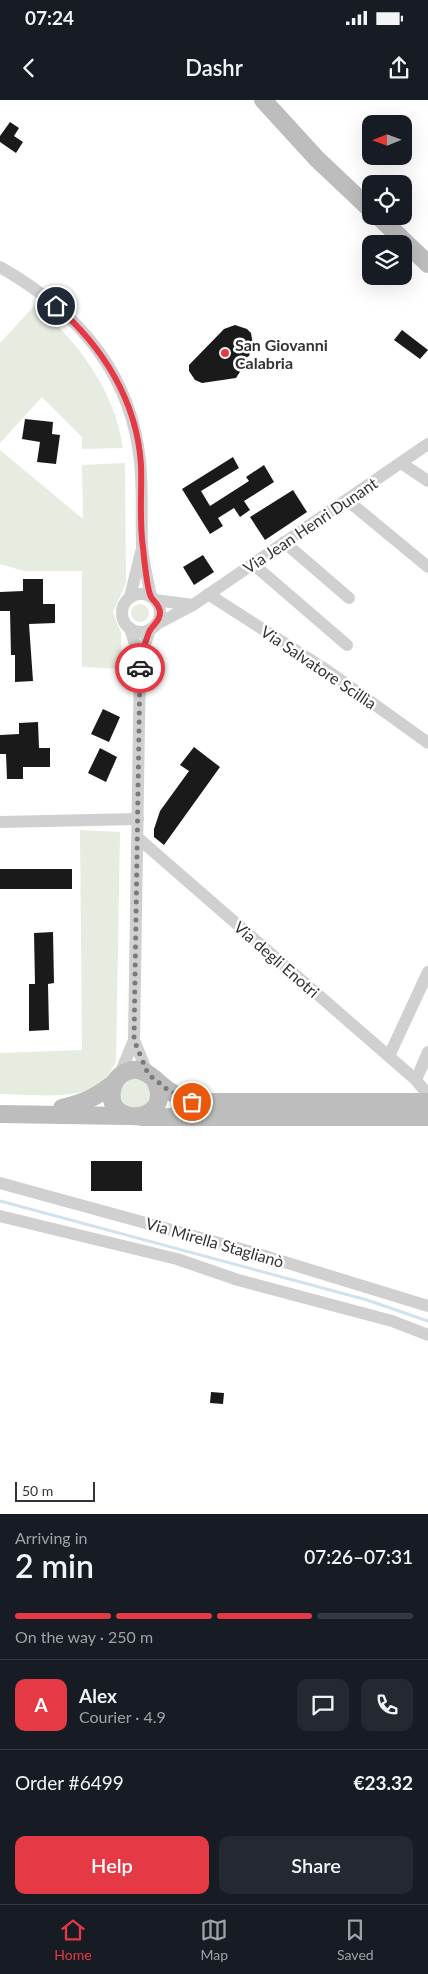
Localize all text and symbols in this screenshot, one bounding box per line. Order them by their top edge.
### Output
text: 07:24 [25,6,74,29]
icon: back [15,54,43,82]
text: Dashr [185,54,243,81]
icon: share [385,54,413,82]
north arrow [362,115,412,165]
map controls [362,115,412,285]
button: locate [362,175,412,225]
button: layers [362,235,412,285]
pin [35,285,77,327]
icon: home [42,292,70,320]
place label: San Giovanni Calabria [235,335,328,372]
marker: San Giovanni Calabria [219,347,231,359]
street label: Via Jean Henri Dunant [239,473,381,577]
street label: Via Salvatore Scillìa [258,621,380,713]
courier [115,643,165,693]
icon: car [126,654,154,682]
street label: Via degli Enotri [231,917,323,1001]
pin [171,1081,213,1123]
icon: bag [178,1088,206,1116]
street label: Via Mirella Staglianò [144,1213,286,1271]
scale bar [15,1479,95,1502]
text: 50 m [22,1482,53,1499]
text: Arriving in [15,1528,88,1547]
text: 07:26–07:31 [304,1545,413,1568]
text: 2 min [15,1546,94,1585]
text: On the way · 250 m [15,1627,153,1646]
button: chat [297,1679,349,1731]
button: phone [361,1679,413,1731]
text: Alex [79,1684,117,1707]
text: A [34,1693,48,1716]
text: Courier · 4.9 [79,1707,166,1726]
text: Order #6499 [15,1771,124,1794]
text: €23.32 [353,1771,413,1794]
button: Help [15,1836,209,1894]
button: Share [219,1836,413,1894]
tab: Home [54,1916,92,1963]
tab: Map [200,1916,228,1963]
tab: Saved [337,1916,374,1963]

